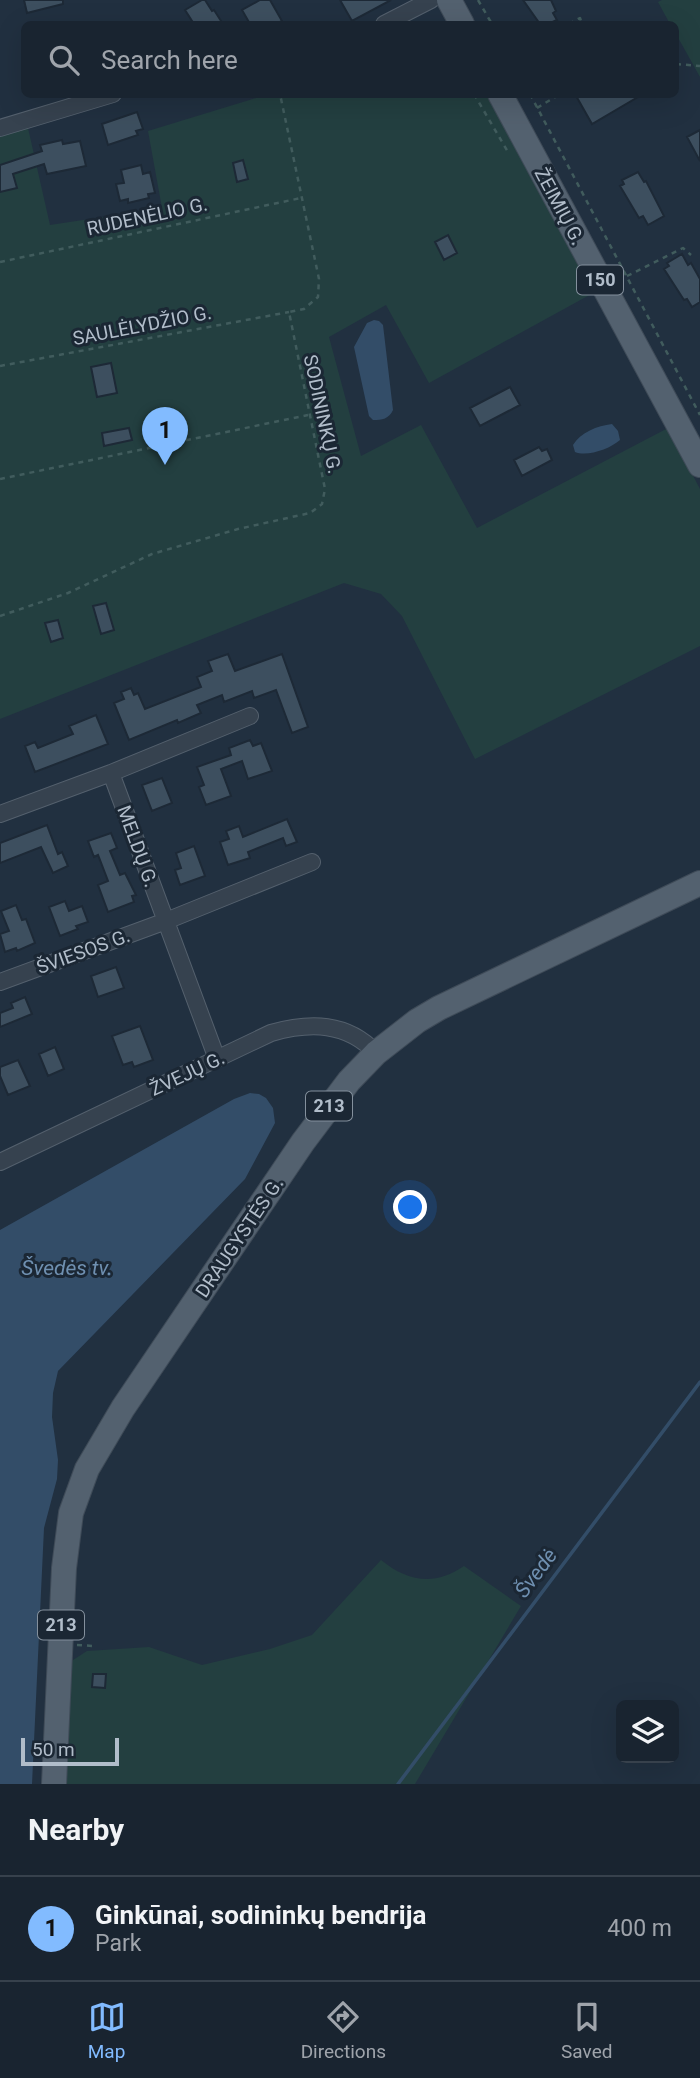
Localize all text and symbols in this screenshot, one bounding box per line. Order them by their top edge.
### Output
search box [21,21,679,98]
icon: search [45,41,83,79]
text: Search here [101,45,238,75]
street label: ŽEIMIŲ G. [530,164,589,249]
street label: RUDENĖLIO G. [85,192,210,241]
road number: 150 [577,266,623,294]
street label: SAULĖLYDŽIO G. [71,301,213,350]
street label: SODININKŲ G. [299,352,346,476]
pin: 1 [142,407,188,465]
street label: MELDŲ G. [112,802,163,890]
street label: ŠVIESOS G. [33,924,133,979]
street label: ŽVEJŲ G. [146,1046,228,1101]
road number: 213 [306,1092,352,1120]
street label: DRAUGYSTĖS G. [191,1173,288,1302]
your location [393,1190,427,1224]
water label: Švedės tv. [21,1255,113,1280]
water label: Švedė [509,1543,562,1602]
road number: 213 [38,1610,84,1640]
map controls [616,1700,679,1763]
button: layers [616,1700,679,1763]
scale bar [21,1735,119,1767]
text: 50 m [32,1738,75,1761]
text: Nearby [28,1812,124,1847]
text: Ginkūnai, sodininkų bendrija [95,1900,426,1930]
text: 1 [44,1915,58,1942]
text: 400 m [607,1915,672,1942]
text: Park [95,1930,141,1957]
tab: Map [88,1998,126,2063]
tab: Directions [301,1998,386,2063]
tab: Saved [561,1998,612,2063]

